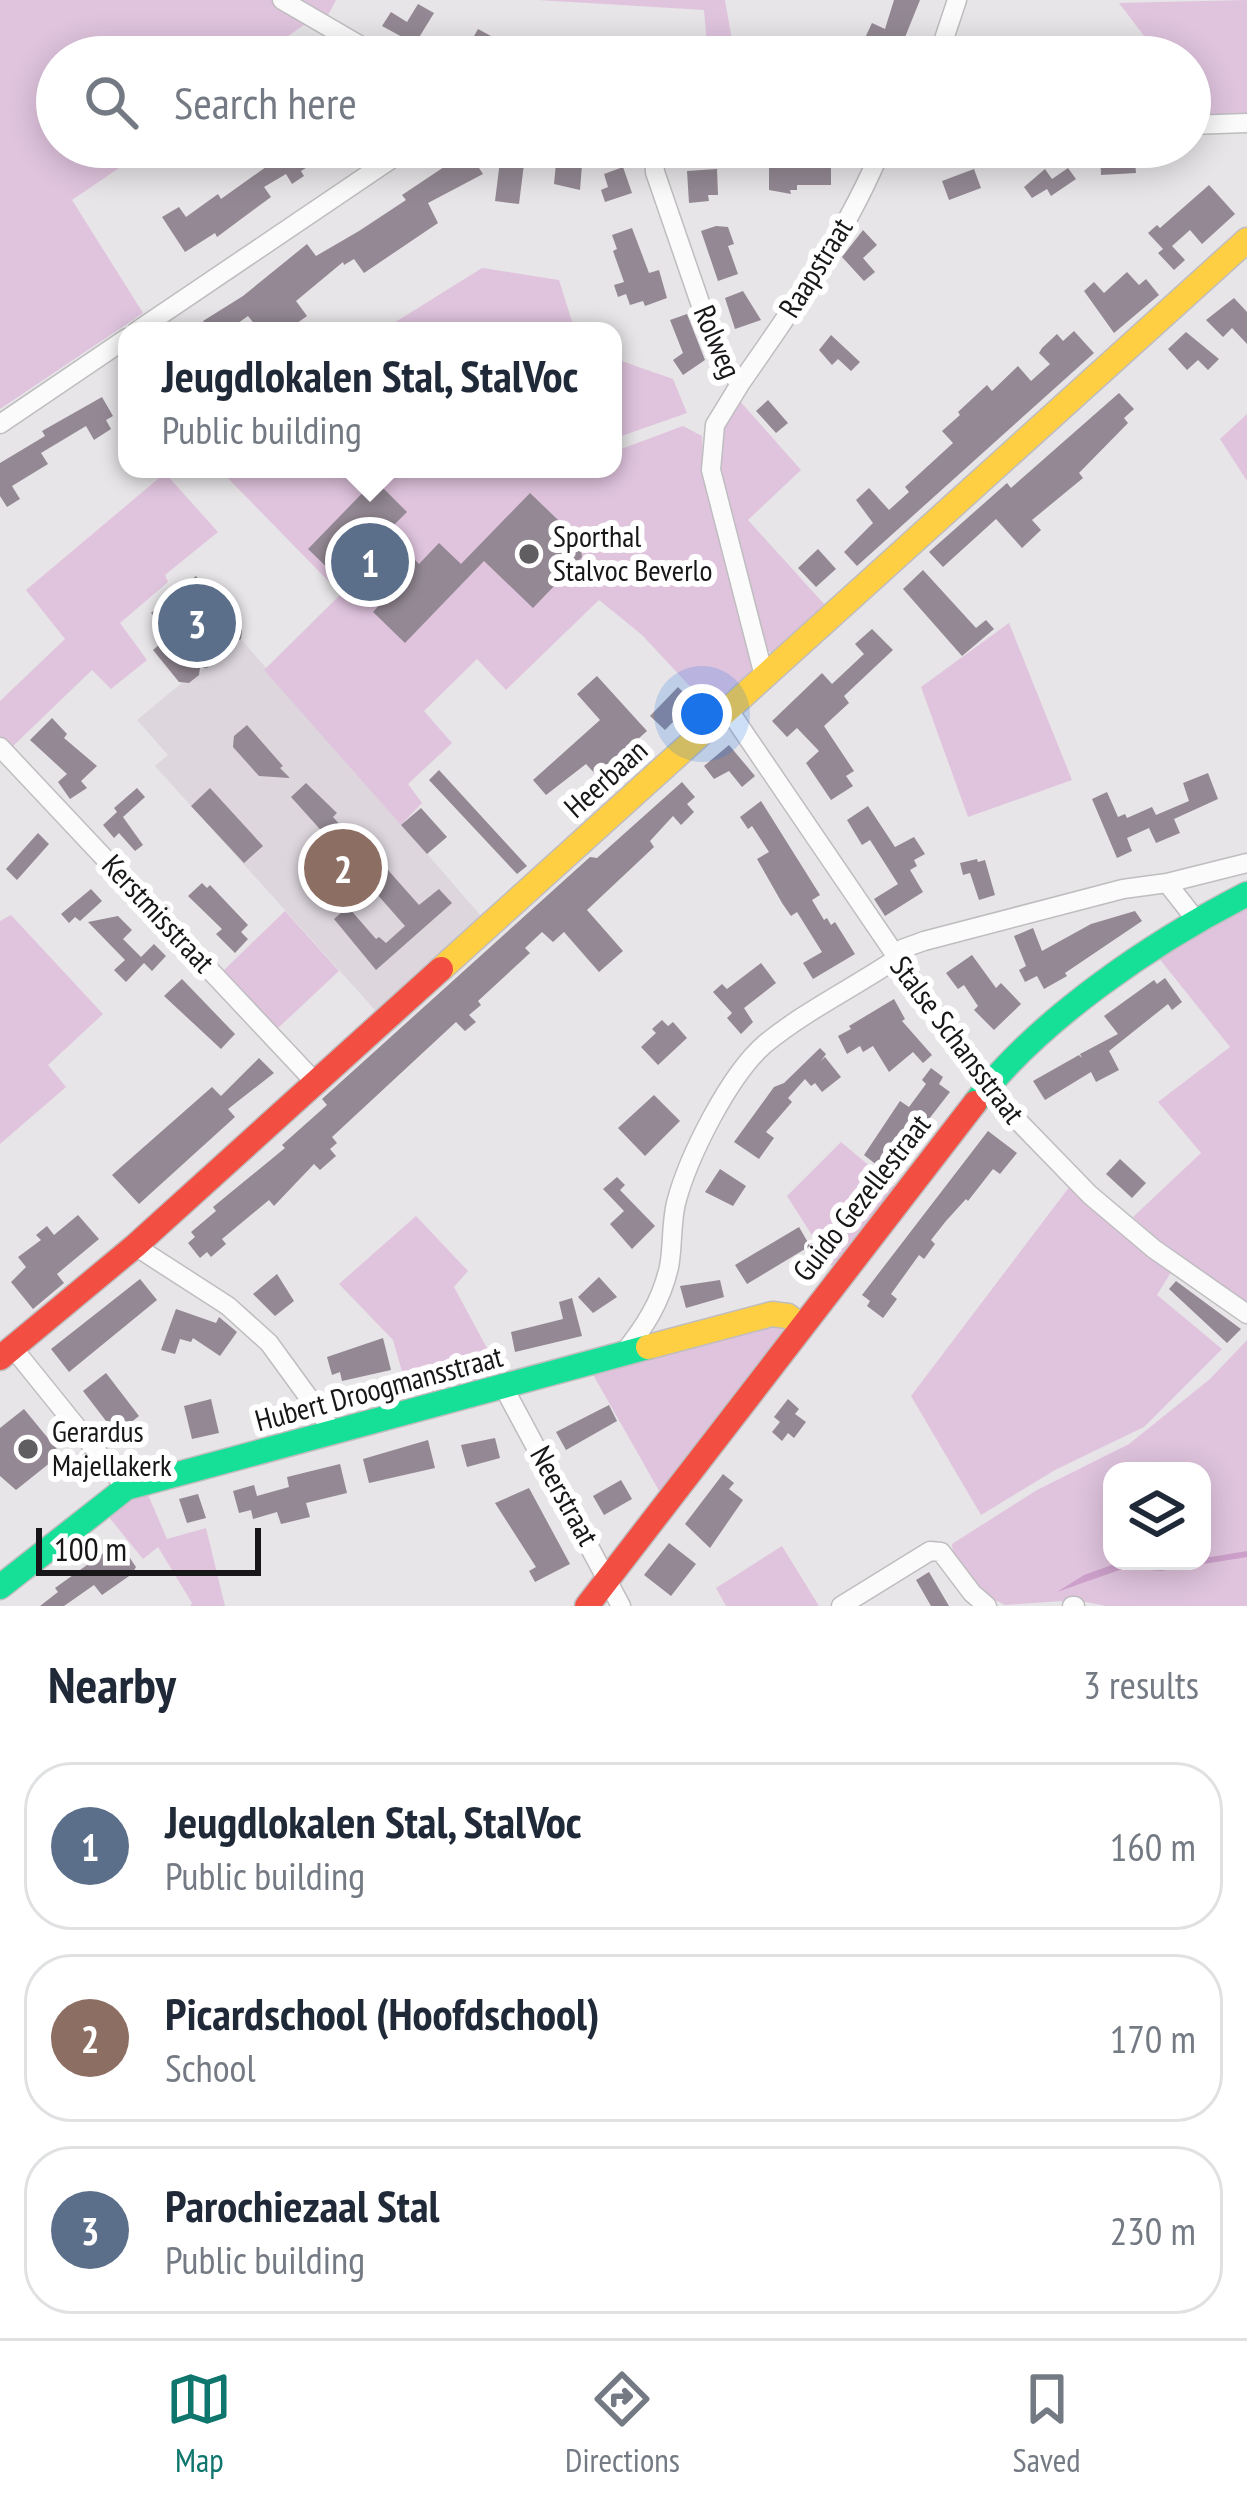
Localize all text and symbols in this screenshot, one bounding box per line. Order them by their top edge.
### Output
search box [36,36,1211,168]
icon: search [78,69,144,135]
text: Search here [174,73,357,131]
street label: Raapstraat [769,209,861,324]
street label: Rolweg [686,299,751,384]
popup [118,322,622,478]
text: Jeugdlokalen Stal, StalVoc [162,346,578,404]
text: Public building [162,404,362,455]
place label: Sporthal Stalvoc Beverlo [553,516,712,589]
pin: 1 [331,517,409,607]
marker: Sporthal Stalvoc Beverlo [516,541,542,567]
pin: 3 [158,578,236,668]
your location [672,684,732,744]
street label: Heerbaan [555,730,655,826]
pin: 2 [304,823,382,913]
street label: Kerstmisstraat [94,846,224,981]
street label: Stalse Schansstraat [882,948,1034,1131]
street label: Guido Gezellestraat [783,1105,939,1289]
street label: Hubert Droogmansstraat [251,1336,507,1439]
place label: Gerardus Majellakerk [52,1411,172,1484]
marker: Gerardus Majellakerk [15,1436,41,1462]
street label: Neerstraat [522,1439,609,1553]
map controls [1103,1462,1211,1570]
button: layers [1103,1462,1211,1570]
scale bar [36,1522,261,1575]
text: 100 m [54,1527,127,1570]
text: Nearby [48,1651,176,1717]
text: 3 results [1083,1659,1199,1710]
text: Jeugdlokalen Stal, StalVoc [165,1792,582,1850]
text: 1 [81,1821,99,1872]
text: 160 m [1110,1821,1196,1872]
text: Public building [165,1850,365,1901]
text: Picardschool (Hoofdschool) [165,1984,599,2042]
text: 2 [81,2013,99,2064]
text: 170 m [1110,2013,1196,2064]
text: School [165,2042,256,2093]
text: Parochiezaal Stal [165,2176,439,2234]
text: 3 [81,2205,99,2256]
text: 230 m [1110,2205,1196,2256]
text: Public building [165,2234,365,2285]
tab: Map [166,2366,232,2481]
tab: Directions [565,2366,680,2481]
tab: Saved [1013,2366,1081,2481]

